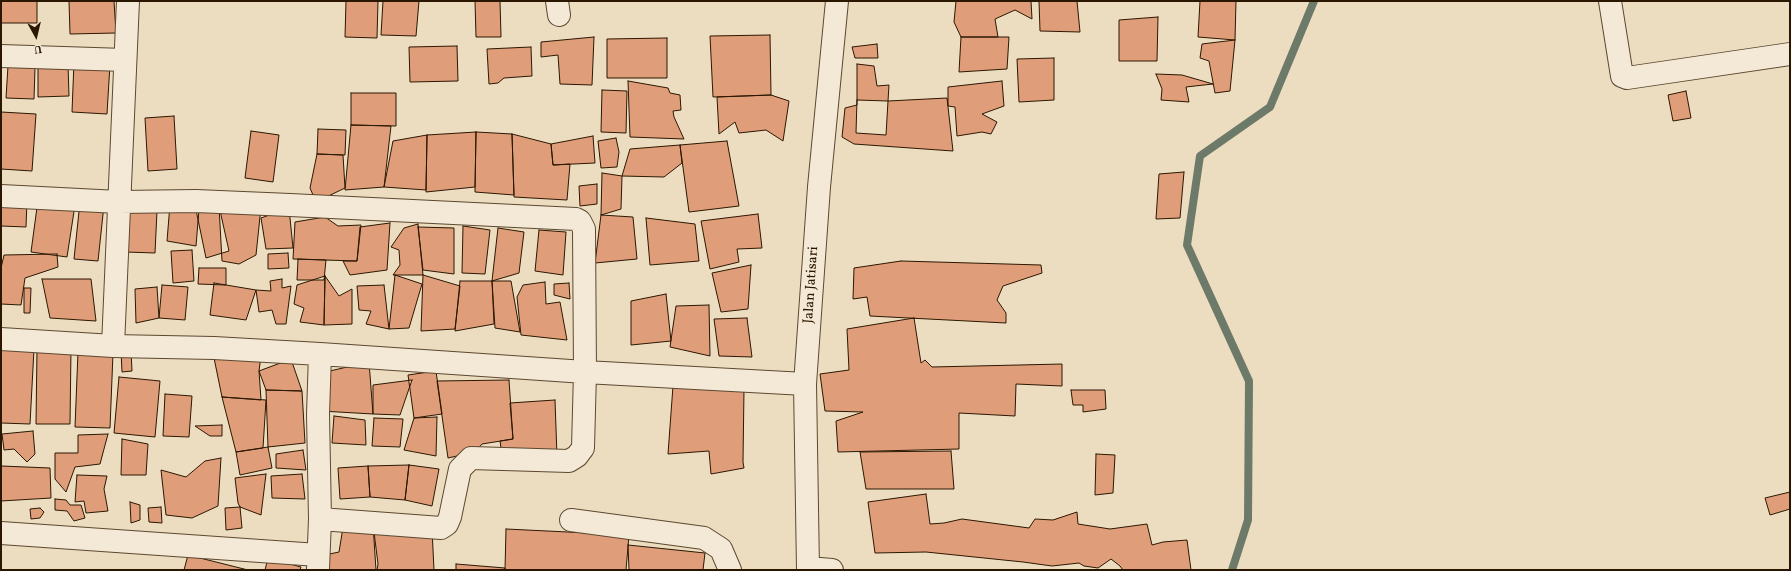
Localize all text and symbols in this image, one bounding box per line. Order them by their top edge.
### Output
north arrow [16,16,56,56]
text: U [33,40,43,56]
street label: Jalan Jatisari [801,246,823,324]

